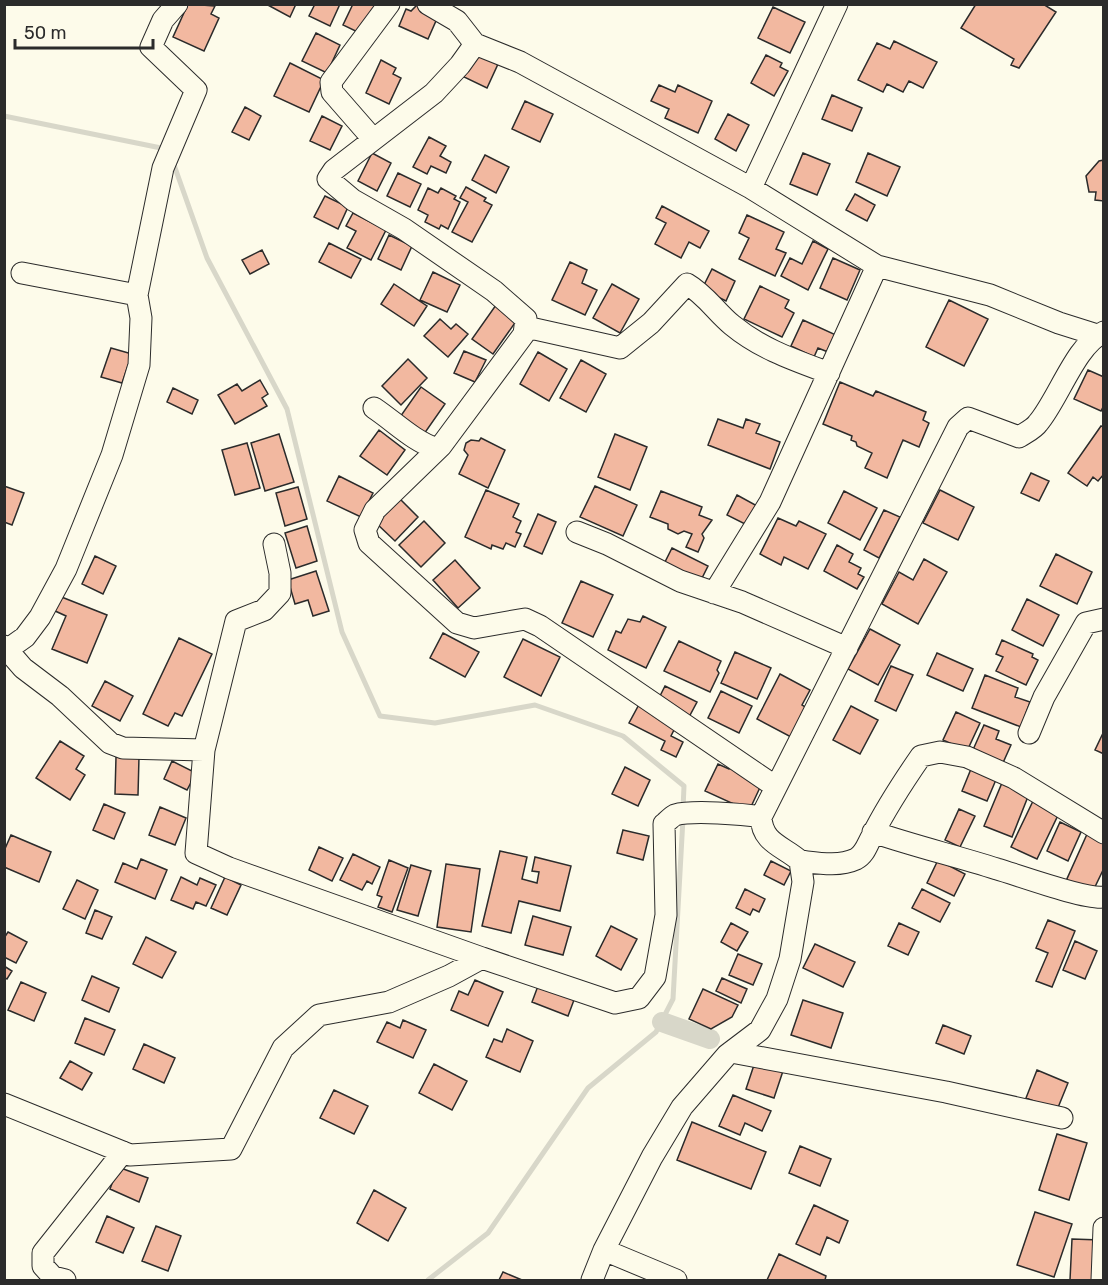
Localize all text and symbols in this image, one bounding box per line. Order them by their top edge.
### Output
scale bar [15,12,153,50]
text: 50 m [24,22,67,44]

